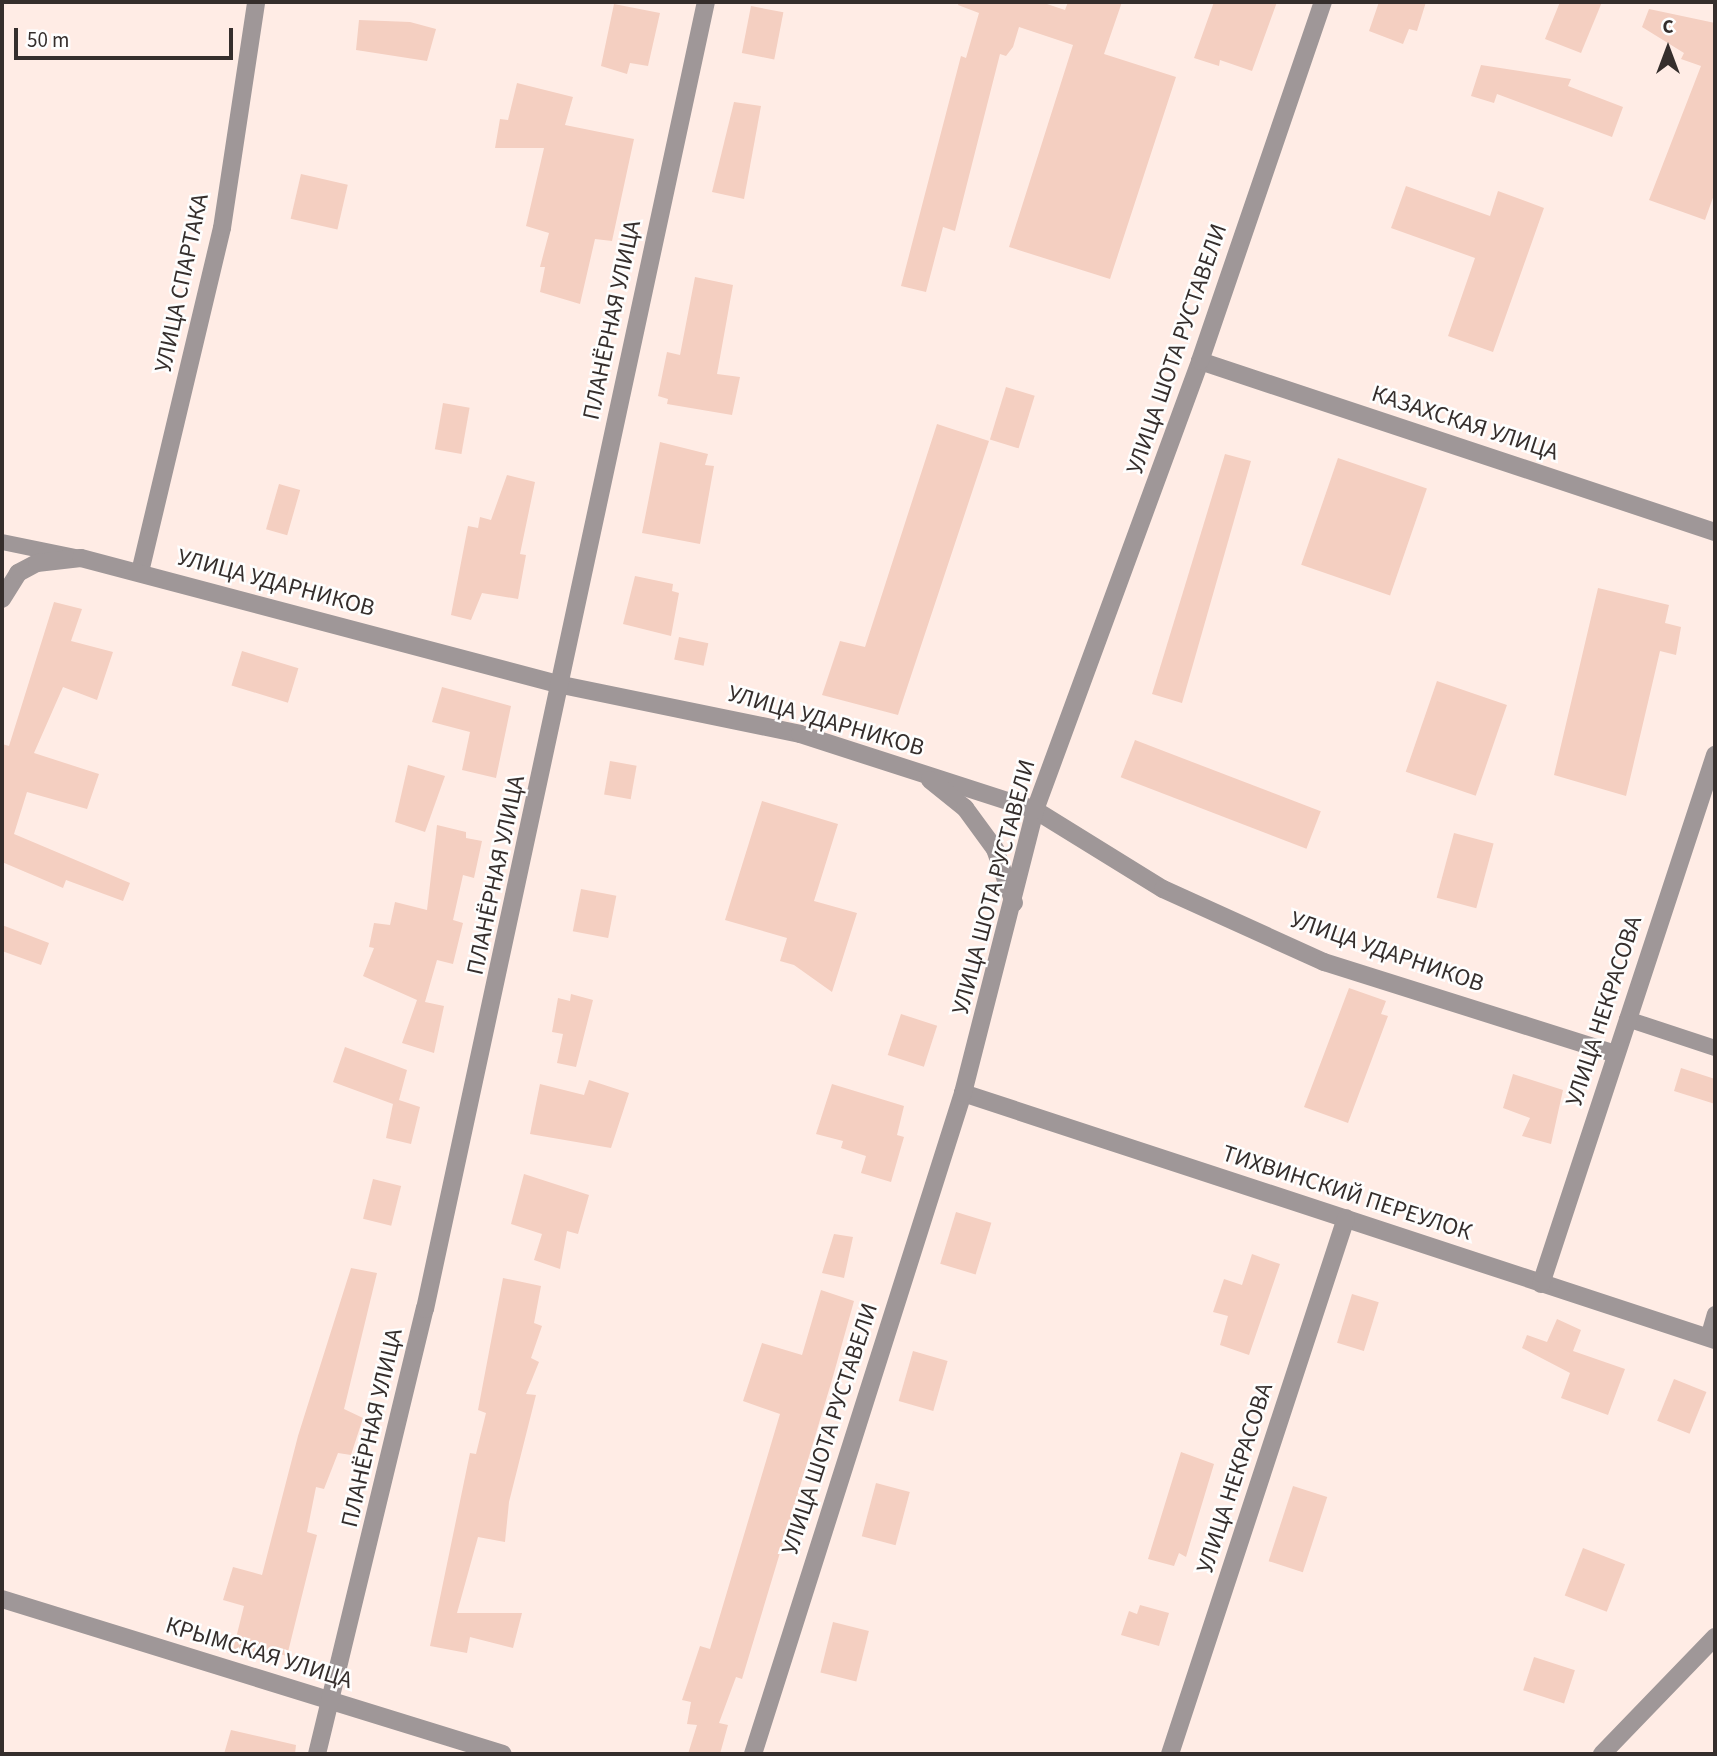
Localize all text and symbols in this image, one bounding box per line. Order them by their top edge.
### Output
scale bar [18,14,236,58]
north arrow [1633,14,1703,84]
text: С [1662,14,1674,41]
text: 50 m [27,25,69,55]
street label: УЛИЦА СПАРТАКА [149,191,215,375]
street label: ПЛАНЁРНАЯ УЛИЦА [577,218,647,422]
street label: УЛИЦА ШОТА РУСТАВЕЛИ [1121,220,1233,478]
street label: КАЗАХСКАЯ УЛИЦА [1368,379,1562,467]
street label: УЛИЦА УДАРНИКОВ [174,543,378,623]
street label: УЛИЦА УДАРНИКОВ [724,679,928,763]
street label: УЛИЦА ШОТА РУСТАВЕЛИ [946,756,1042,1018]
street label: ПЛАНЁРНАЯ УЛИЦА [461,773,531,977]
street label: УЛИЦА УДАРНИКОВ [1286,905,1488,999]
street label: УЛИЦА НЕКРАСОВА [1560,912,1648,1110]
street label: ТИХВИНСКИЙ ПЕРЕУЛОК [1219,1139,1475,1247]
street label: УЛИЦА ШОТА РУСТАВЕЛИ [776,1300,884,1558]
street label: ПЛАНЁРНАЯ УЛИЦА [335,1326,409,1530]
street label: УЛИЦА НЕКРАСОВА [1191,1379,1279,1577]
street label: КРЫМСКАЯ УЛИЦА [162,1611,356,1695]

